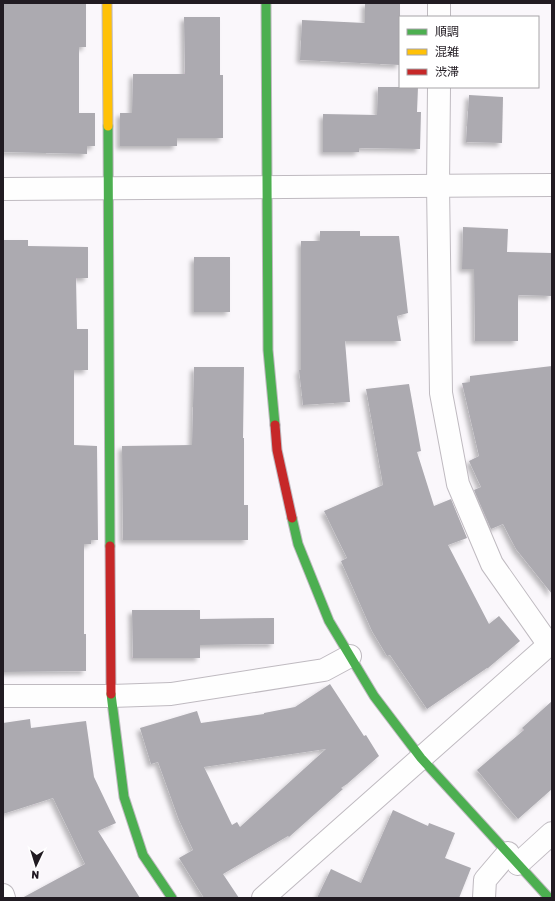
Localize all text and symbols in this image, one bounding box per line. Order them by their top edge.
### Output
legend [399,16,539,88]
text: 順調 [435,25,459,39]
text: 混雑 [435,45,459,59]
text: 渋滞 [435,65,459,79]
north arrow [16,845,56,885]
text: N [31,868,40,881]

